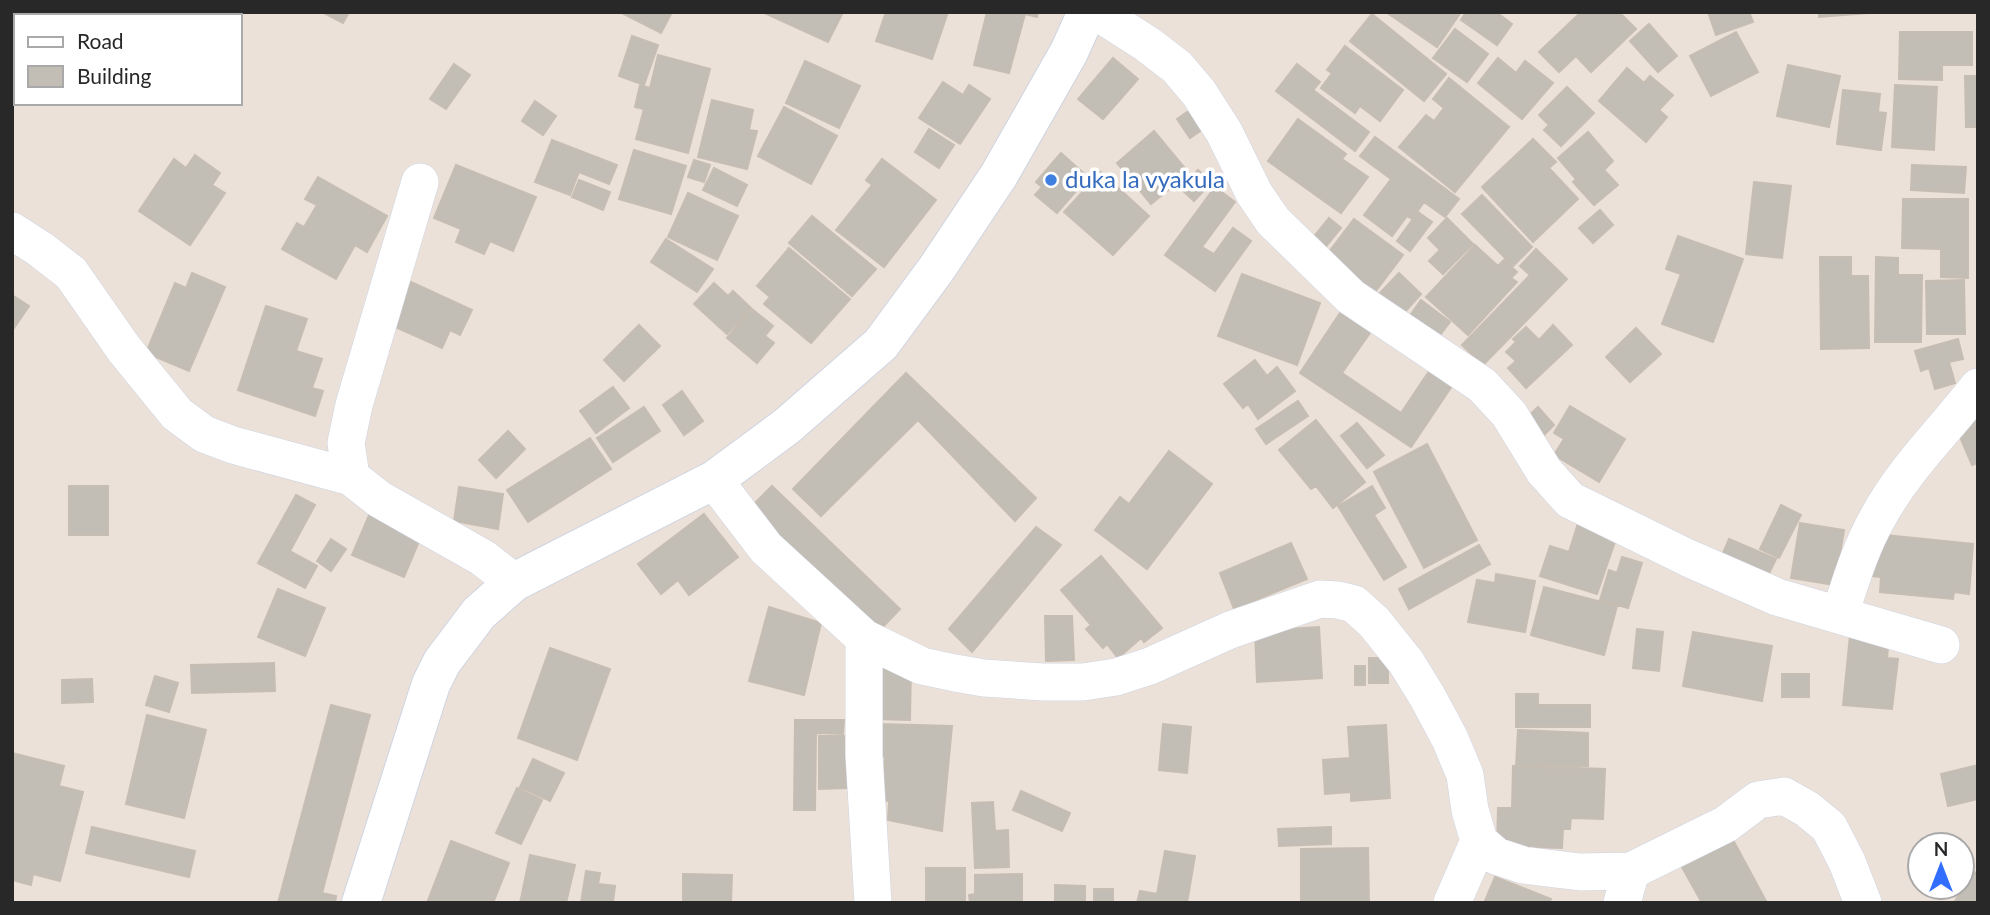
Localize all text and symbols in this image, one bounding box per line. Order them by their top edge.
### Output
legend [14,14,242,105]
text: Road [77,28,124,53]
text: Building [77,63,152,88]
place label: duka la vyakula [1065,164,1225,193]
marker: duka la vyakula [1043,172,1059,188]
north arrow [1906,831,1976,901]
text: N [1934,837,1948,860]

